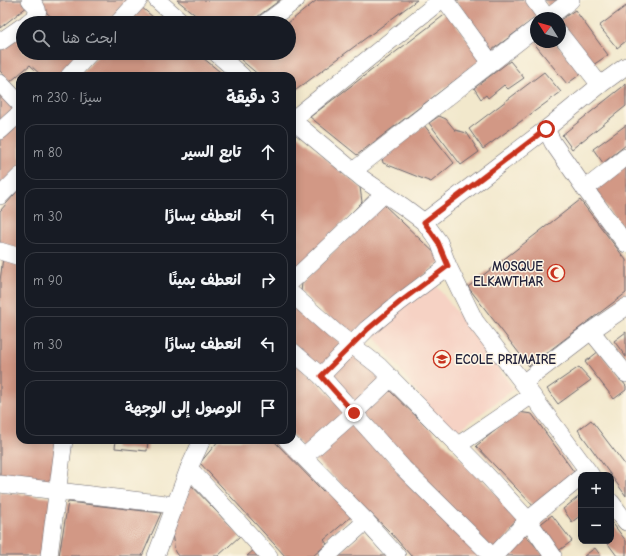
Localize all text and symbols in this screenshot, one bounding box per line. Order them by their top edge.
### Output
north arrow [530,12,566,48]
search box [16,16,296,60]
icon: search [30,27,52,49]
text: ابحث هنا [62,29,117,47]
text: 3 دقيقة [226,88,280,107]
text: سيرًا · 230 m [32,90,102,105]
route start [537,120,555,138]
icon: ahead [257,141,279,163]
text: تابع السير [182,143,241,161]
text: 80 m [33,145,63,160]
icon: left [257,205,279,227]
text: انعطف يسارًا [165,207,241,225]
text: 30 m [33,209,63,224]
place label: MOSQUE ELKAWTHAR [473,259,543,289]
mosque icon: MOSQUE ELKAWTHAR [546,263,566,283]
icon: right [257,269,279,291]
text: انعطف يمينًا [169,271,241,289]
text: 90 m [33,273,63,288]
icon: left [257,333,279,355]
text: انعطف يسارًا [165,335,241,353]
text: 30 m [33,337,63,352]
school or university icon: ECOLE PRIMAIRE [432,349,452,369]
place label: ECOLE PRIMAIRE [455,352,556,367]
icon: arrive [257,397,279,419]
text: الوصول إلى الوجهة [125,399,241,417]
route end [345,404,363,422]
map controls [578,472,614,544]
button: + [578,472,614,508]
button: − [578,508,614,544]

